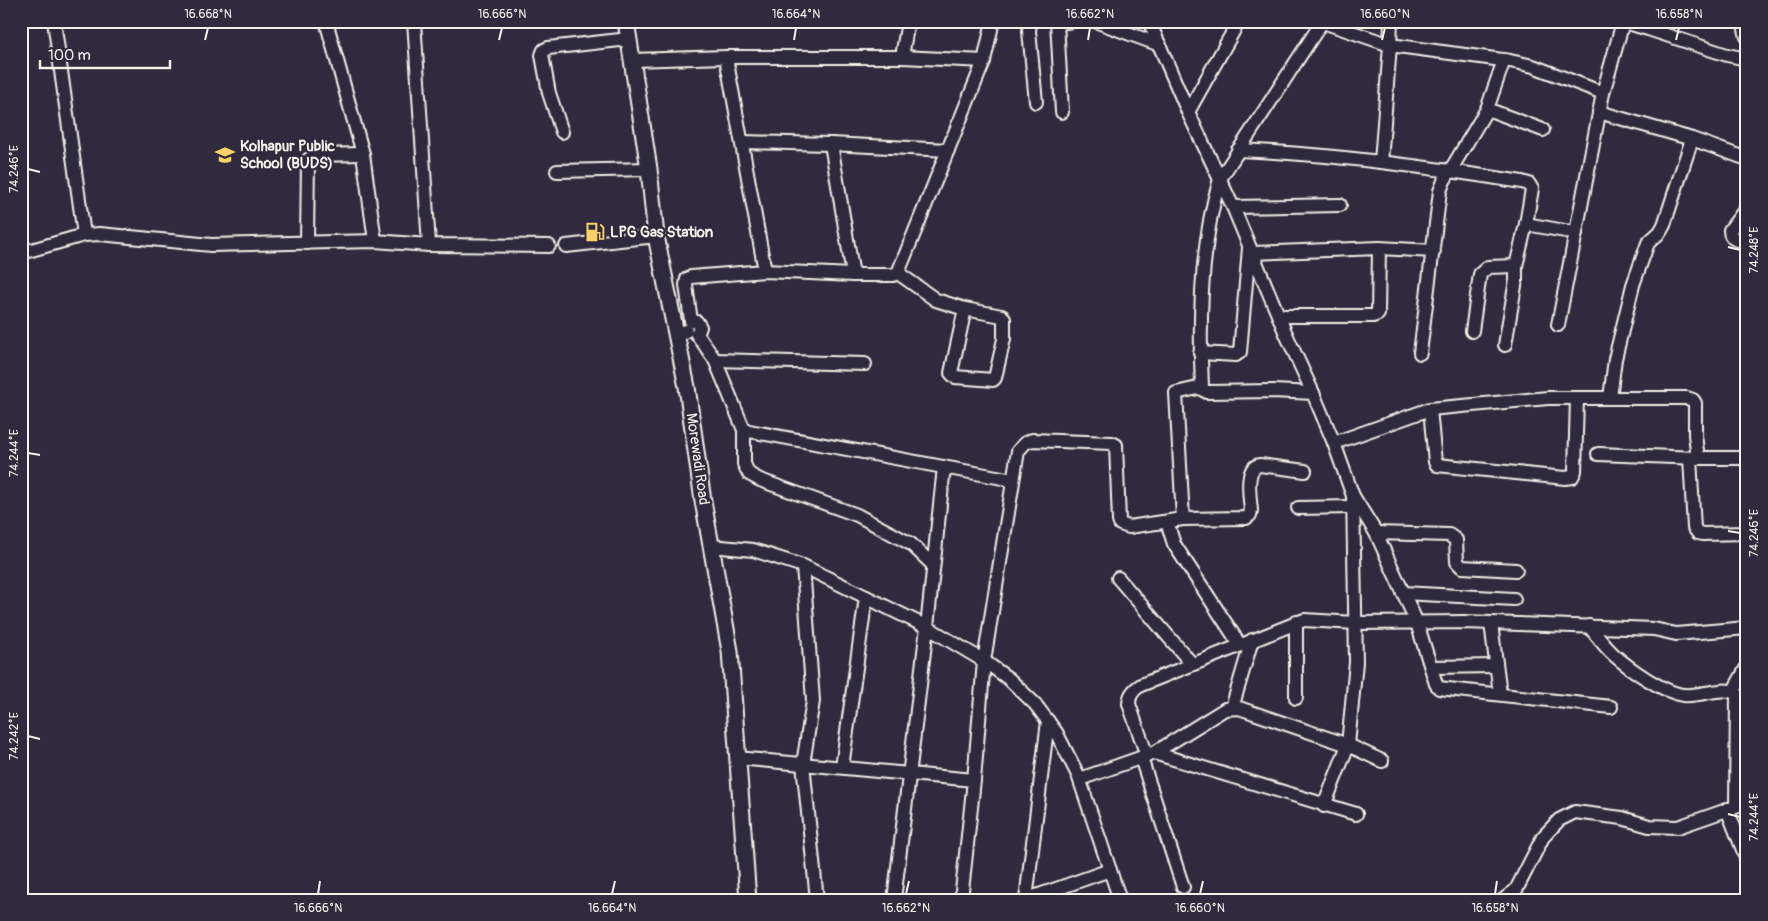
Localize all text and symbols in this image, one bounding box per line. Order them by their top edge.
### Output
text: 16.668°N [184,7,232,22]
text: 16.666°N [478,7,526,22]
text: 16.664°N [772,7,820,22]
text: 16.662°N [1066,7,1114,22]
text: 16.660°N [1360,7,1410,22]
text: 16.658°N [1655,7,1703,22]
scale bar [40,38,170,70]
text: 100 m [48,46,91,65]
place label: Kolhapur Public School (BUDS) [240,137,335,173]
school or university icon: Kolhapur Public School (BUDS) [214,144,236,166]
text: 74.246°E [7,145,22,193]
fuel station icon: LPG Gas Station [584,221,606,243]
place label: LPG Gas Station [610,223,714,242]
text: 74.248°E [1747,226,1762,274]
street label: Morewadi Road [682,412,713,506]
text: 74.244°E [7,429,22,477]
text: 74.246°E [1747,509,1762,557]
text: 74.242°E [7,712,22,760]
text: 74.244°E [1747,793,1762,841]
text: 16.666°N [294,901,342,916]
text: 16.664°N [588,901,636,916]
text: 16.662°N [882,901,930,916]
text: 16.660°N [1175,901,1225,916]
text: 16.658°N [1471,901,1519,916]

